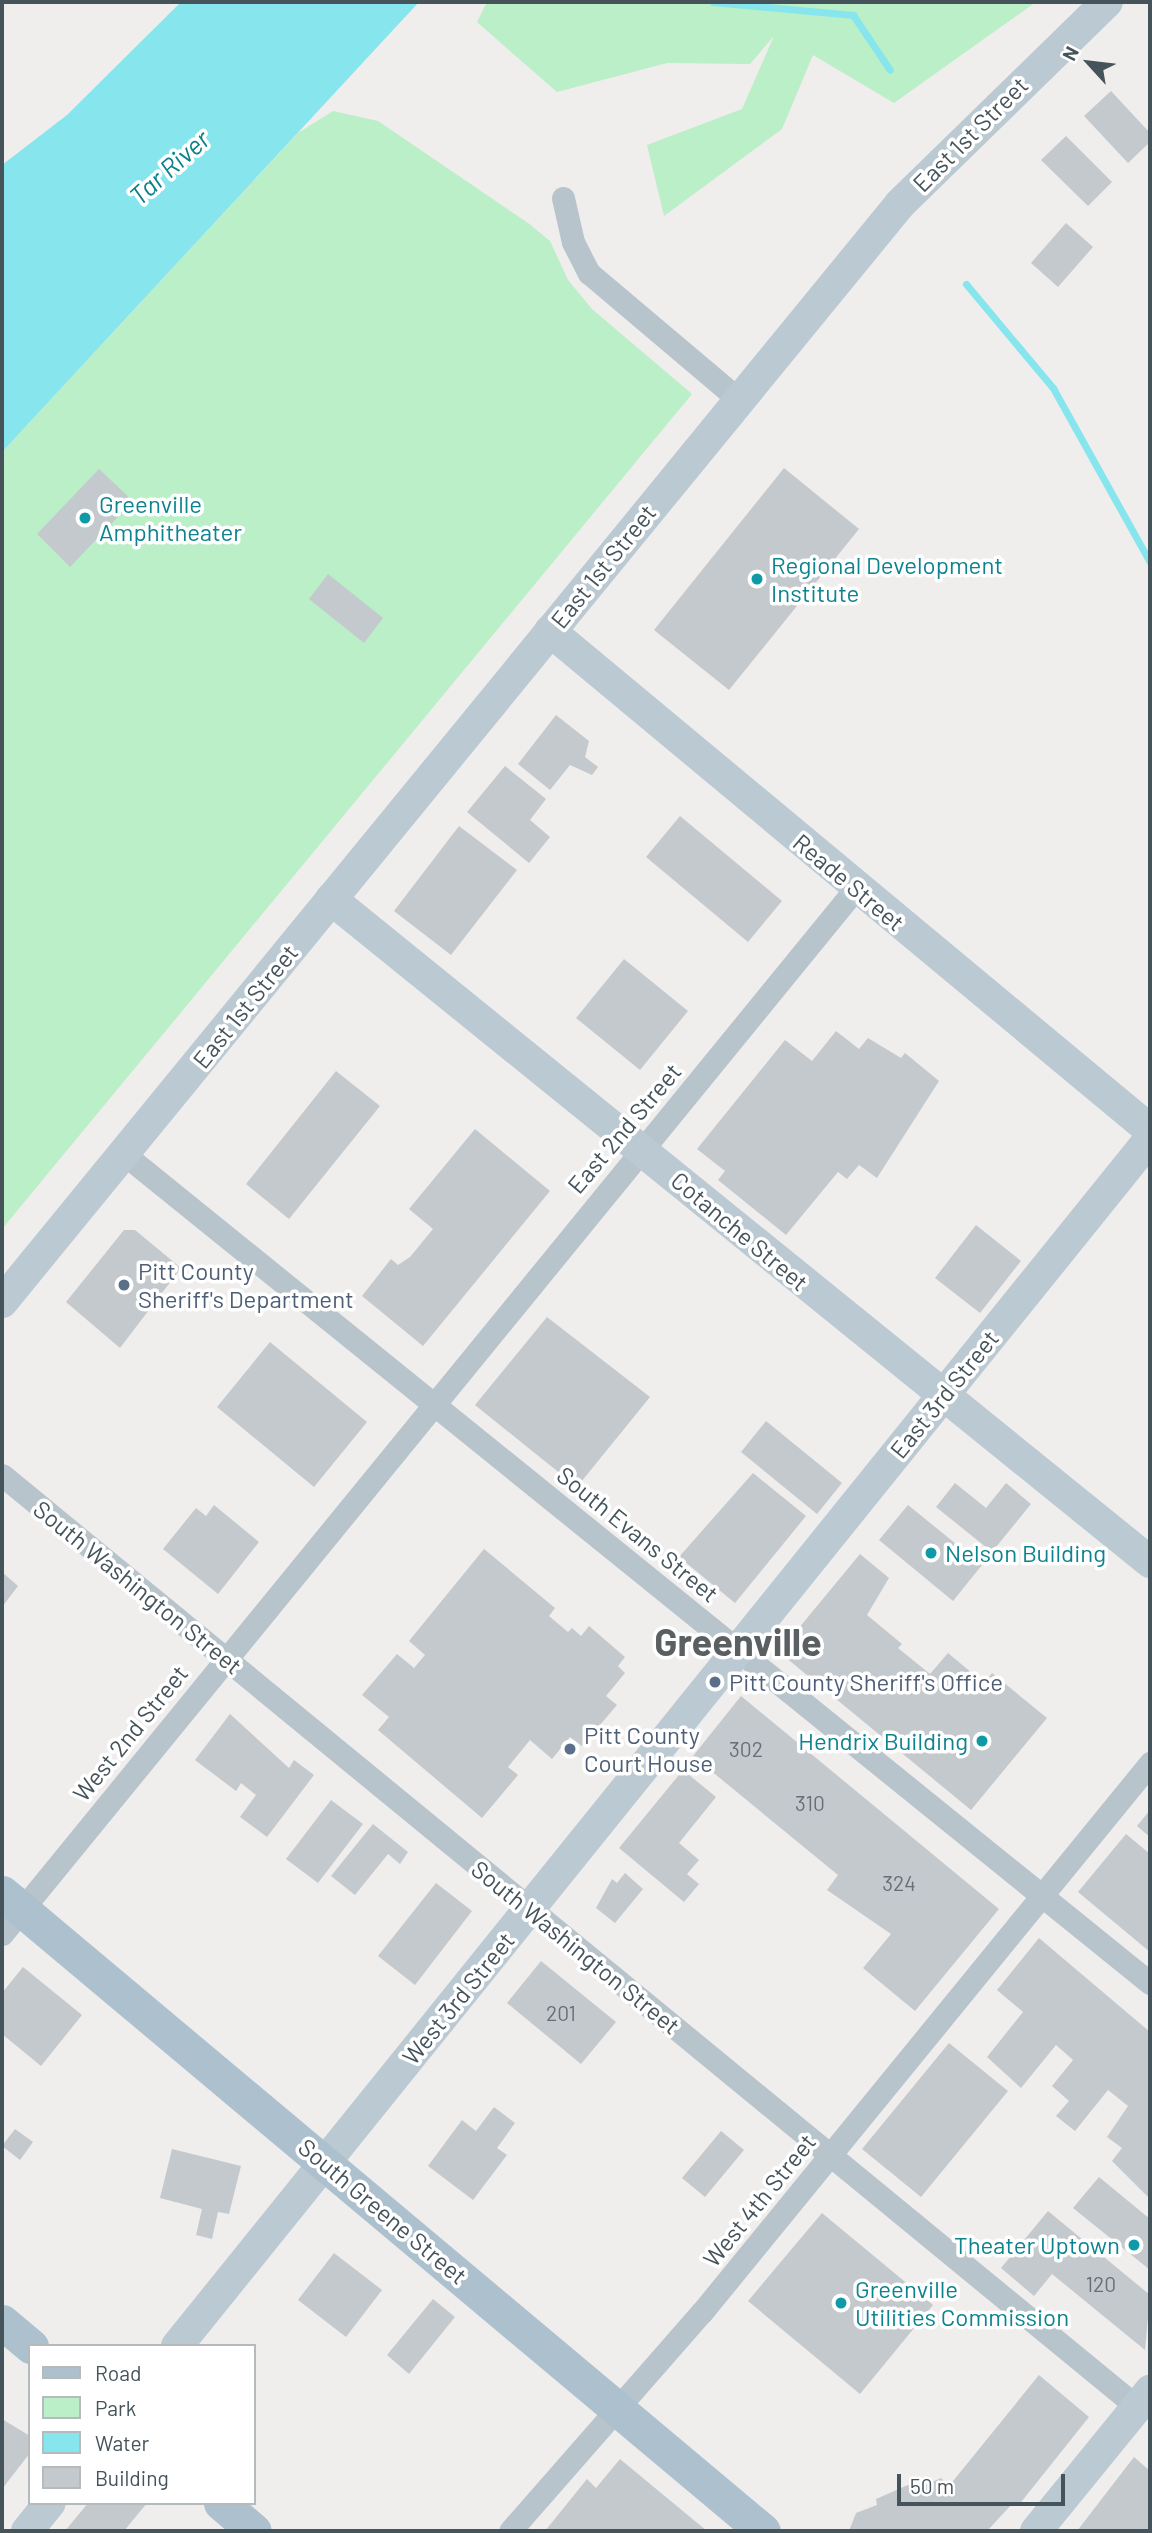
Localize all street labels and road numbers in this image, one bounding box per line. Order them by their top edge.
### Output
street label: East 1st Street [906,70,1034,198]
street label: East 1st Street [544,498,662,634]
street label: Reade Street [788,827,910,937]
street label: East 1st Street [186,938,304,1074]
street label: East 2nd Street [561,1057,687,1199]
street label: Cotanche Street [666,1165,814,1297]
street label: East 3rd Street [884,1324,1004,1464]
street label: South Evans Street [552,1460,724,1608]
street label: South Washington Street [28,1494,248,1680]
street label: West 2nd Street [66,1659,194,1807]
street label: South Washington Street [466,1854,686,2040]
street label: West 3rd Street [396,1926,520,2070]
street label: West 4th Street [697,2128,821,2272]
street label: South Greene Street [293,2132,473,2290]

